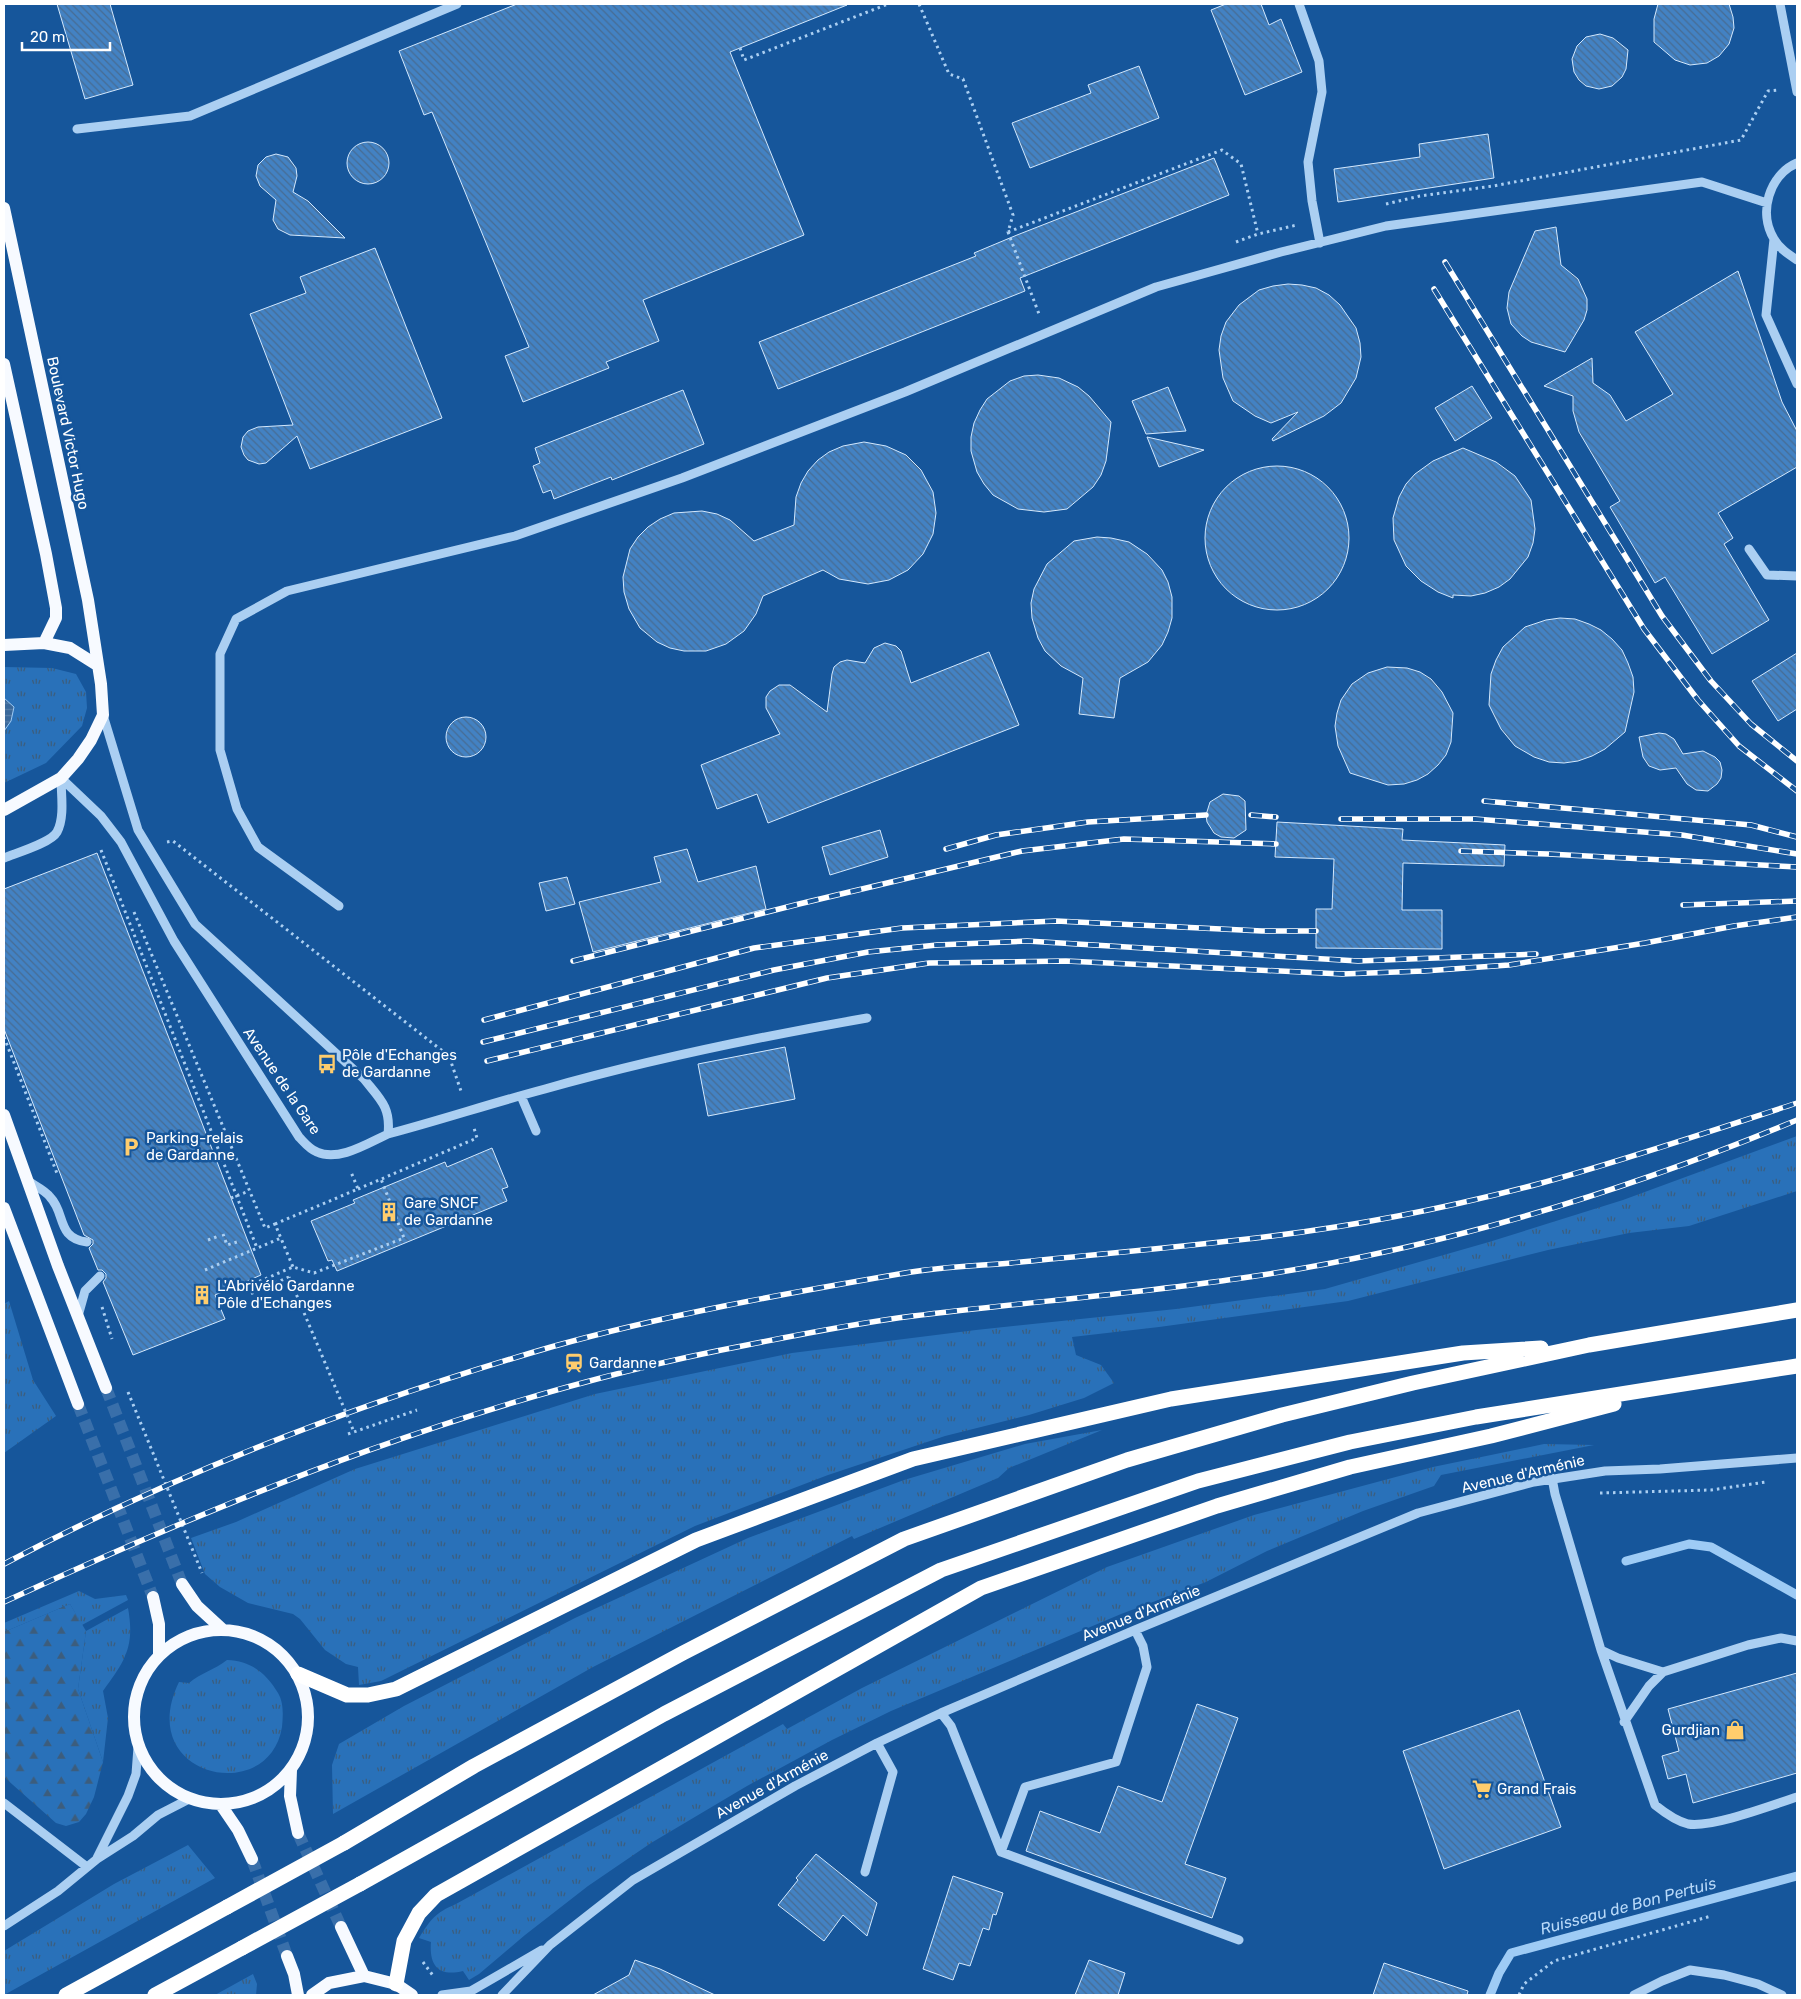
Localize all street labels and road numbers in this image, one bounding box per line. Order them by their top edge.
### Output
street label: Boulevard Victor Hugo [43,355,93,511]
street label: Avenue de la Gare [240,1024,324,1138]
street label: Avenue d'Arménie [1460,1451,1586,1497]
street label: Avenue d'Arménie [1079,1581,1203,1645]
street label: Avenue d'Arménie [713,1746,831,1822]

